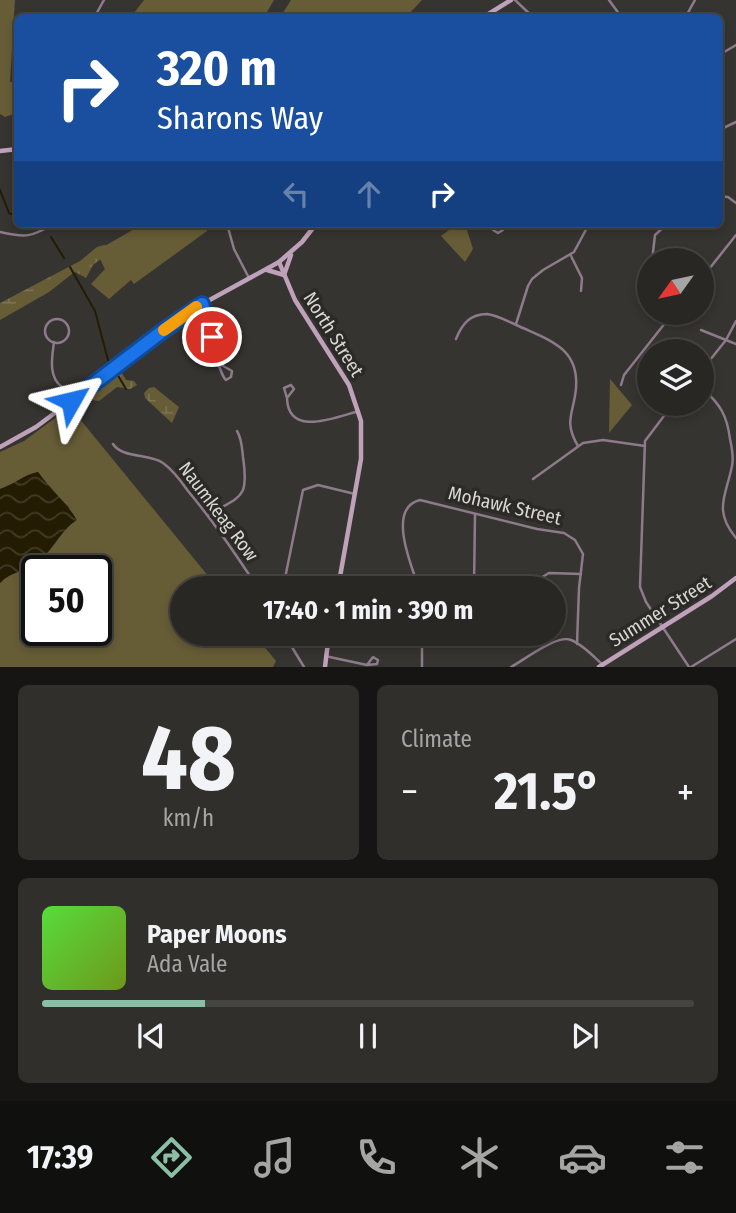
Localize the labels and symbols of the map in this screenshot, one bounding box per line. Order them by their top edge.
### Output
north arrow [637,248,714,326]
street label: North Street [298,288,369,382]
pin [182,307,242,367]
position arrow [34,364,108,438]
street label: Naumkeag Row [174,457,264,566]
street label: Mohawk Street [446,481,564,530]
speed limit sign: 50 [21,555,112,646]
street label: Summer Street [605,571,716,652]

